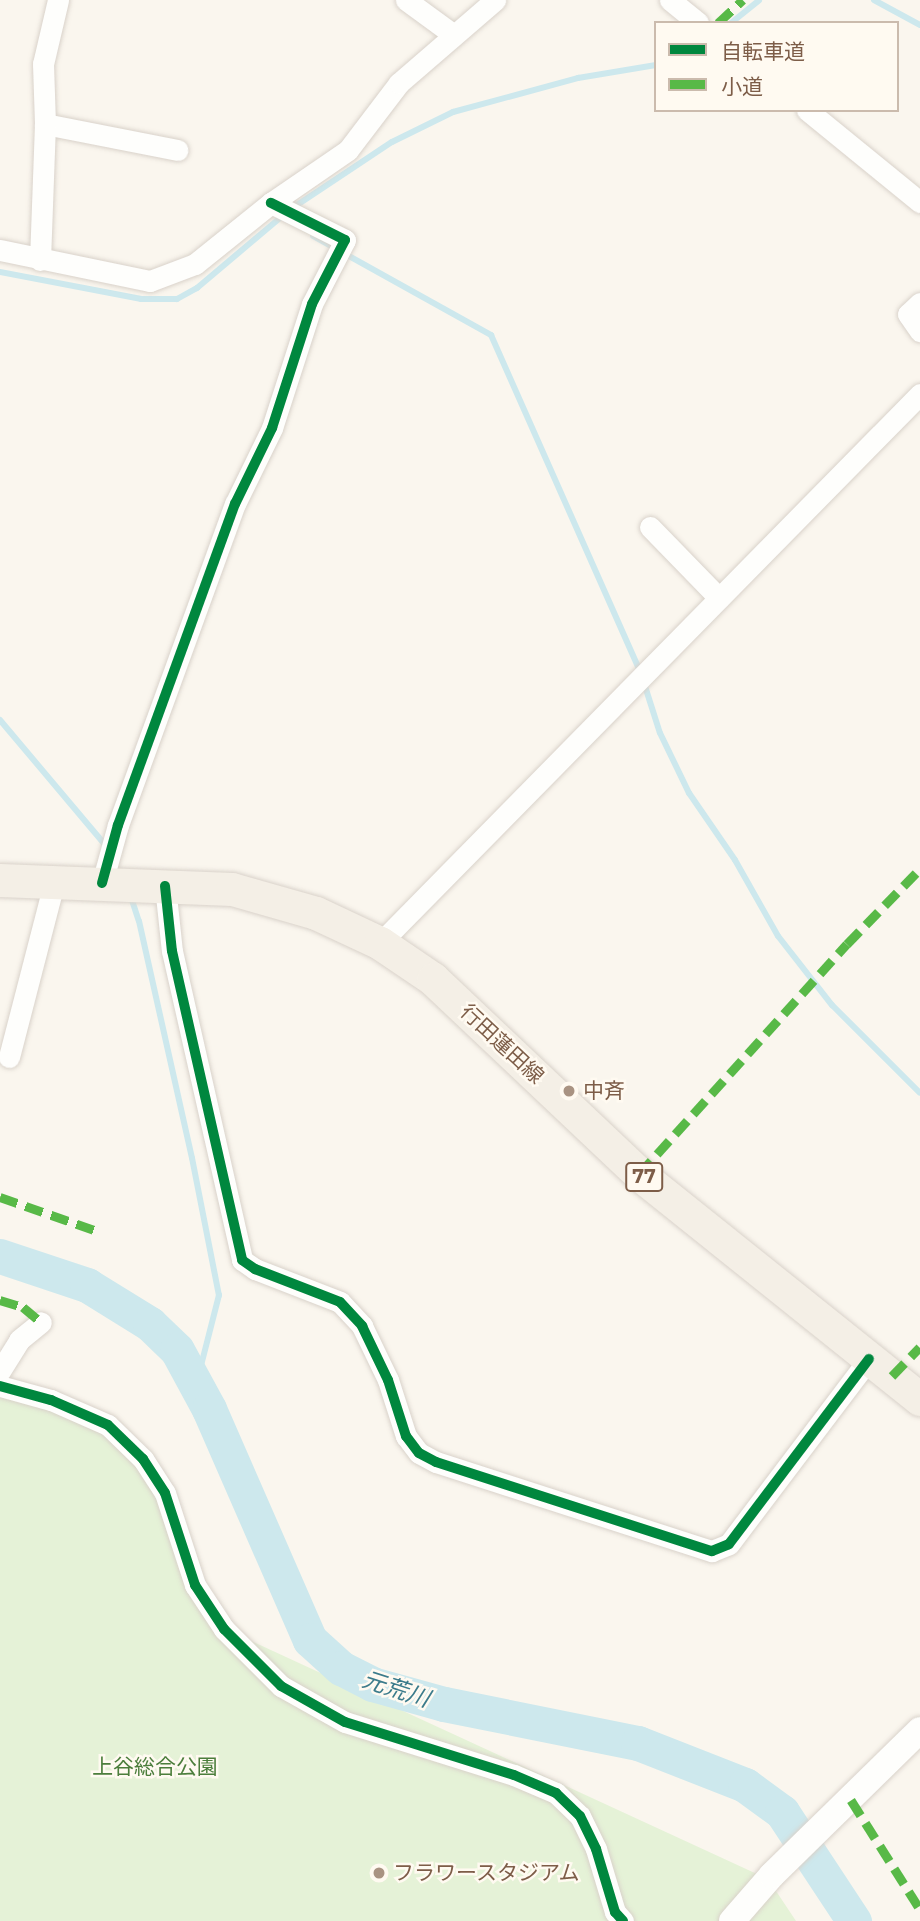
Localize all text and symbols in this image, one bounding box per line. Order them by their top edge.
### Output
legend [654,21,899,112]
text: 自転車道 [721,39,805,64]
text: 小道 [721,74,763,99]
street label: 行田蓮田線 [455,999,549,1089]
place label: 中斉 [583,1078,625,1104]
marker: 中斉 [561,1083,577,1099]
road number: 77 [625,1162,663,1192]
water label: 元荒川 [359,1665,433,1713]
park label: 上谷総合公園 [92,1754,218,1780]
place label: フラワースタジアム [393,1860,582,1886]
marker: フラワースタジアム [371,1865,387,1881]

